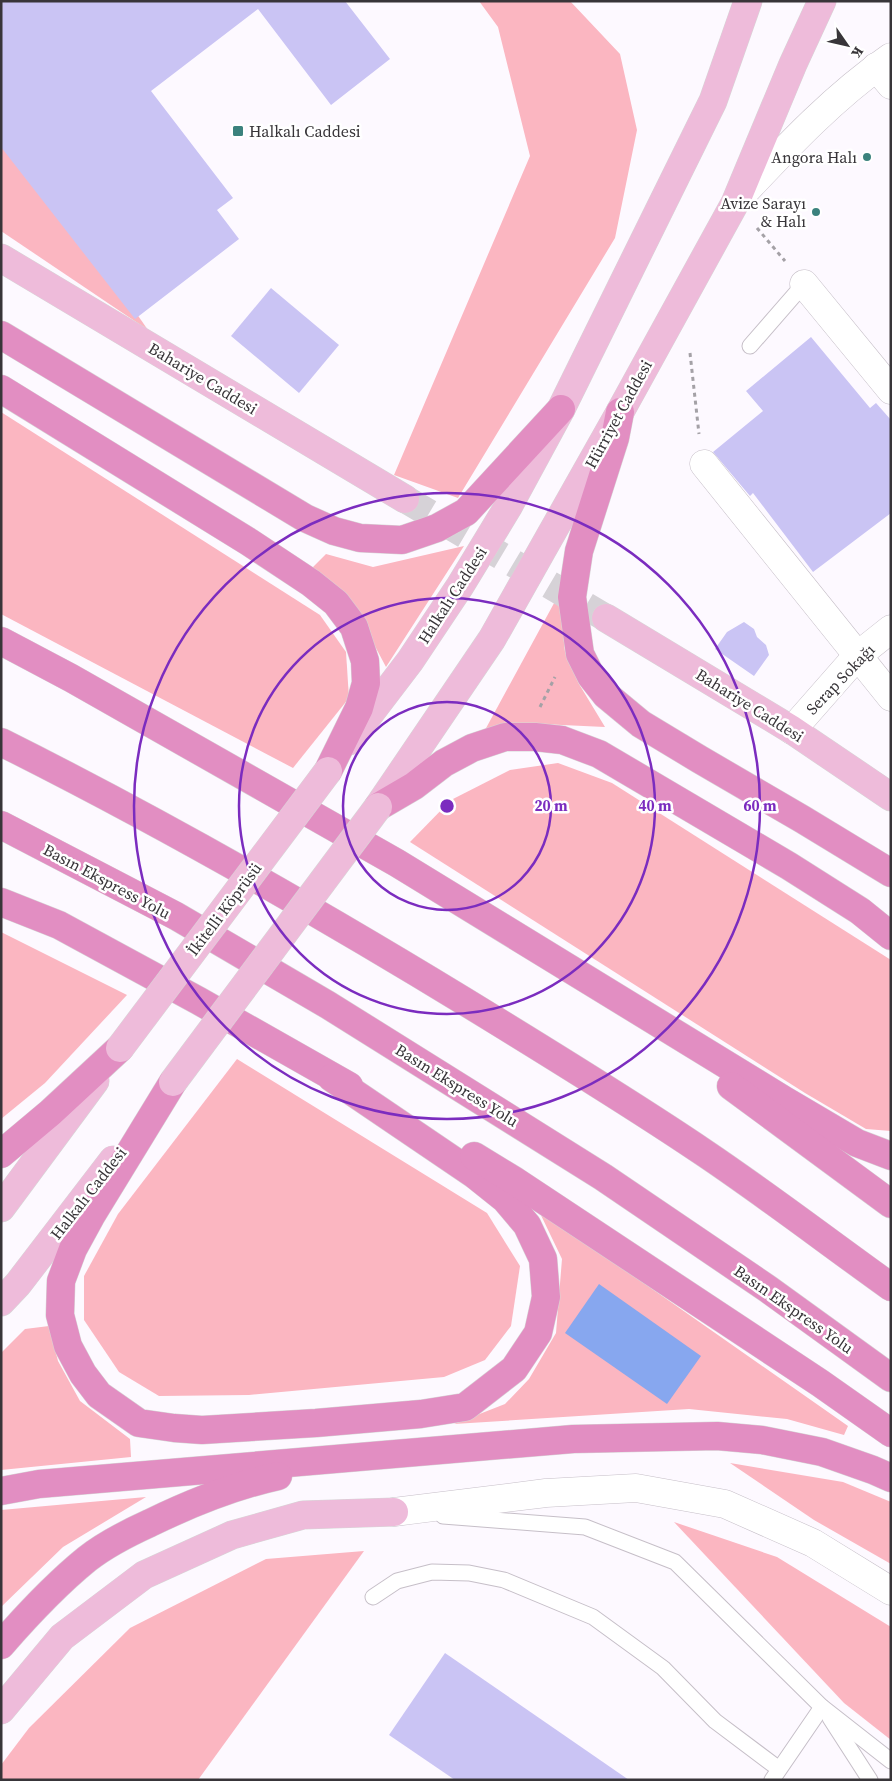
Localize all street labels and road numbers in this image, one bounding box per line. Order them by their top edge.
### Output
street label: Bahariye Caddesi [145,337,262,419]
street label: Hürriyet Caddesi [579,356,657,472]
street label: Halkalı Caddesi [412,542,492,648]
street label: Serap Sokağı [801,639,879,719]
street label: Bahariye Caddesi [692,663,808,747]
street label: Basın Ekspress Yolu [40,838,174,924]
street label: İkitelli Köprüsü [182,858,266,960]
street label: Basın Ekspress Yolu [391,1038,523,1132]
street label: Halkalı Caddesi [45,1142,131,1244]
street label: Basın Ekspress Yolu [730,1260,858,1358]

